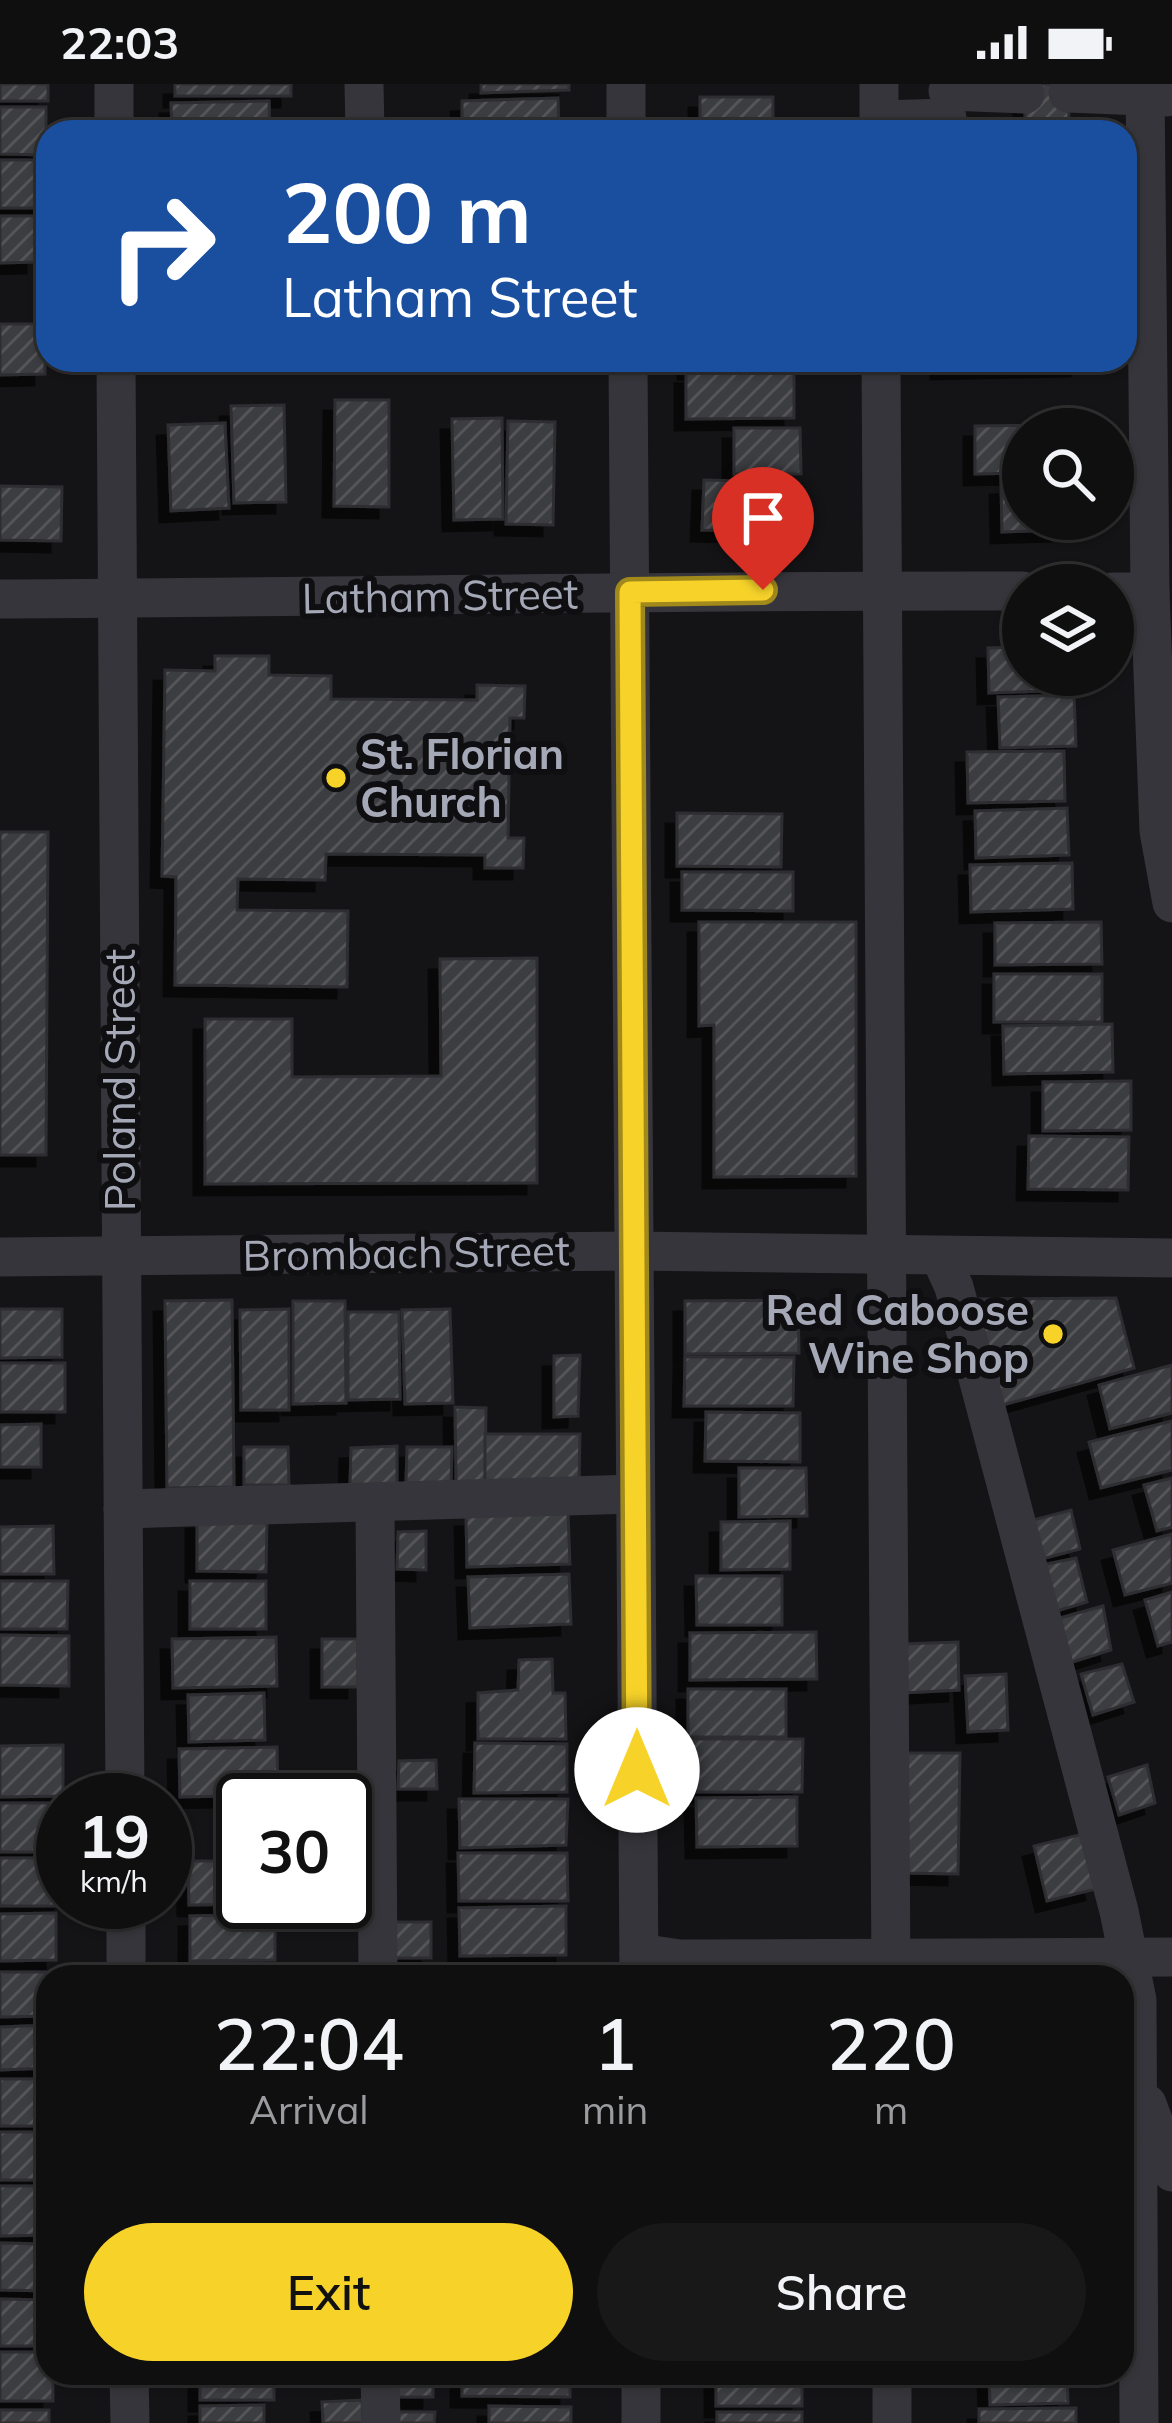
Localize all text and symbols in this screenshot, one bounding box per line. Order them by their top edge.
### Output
text: 22:03 [60,14,179,70]
text: 200 m [282,159,532,264]
icon: right [84,168,240,324]
text: Latham Street [282,263,638,331]
map controls [1002,408,1134,696]
button: search [1002,408,1134,540]
pin [712,467,814,590]
icon: arrive [730,485,796,551]
button: layers [1002,564,1134,696]
street label: Latham Street [301,567,579,624]
place label: St. Florian Church [360,727,564,828]
marker: St. Florian Church [323,765,349,791]
street label: Poland Street [93,949,146,1211]
street label: Brombach Street [242,1223,570,1282]
place label: Red Caboose Wine Shop [766,1283,1029,1384]
marker: Red Caboose Wine Shop [1040,1321,1066,1347]
position arrow [574,1707,700,1833]
speed limit sign: 30 [216,1773,372,1929]
text: 19 [78,1798,150,1873]
text: km/h [80,1862,148,1900]
text: 22:04 [214,1998,404,2088]
text: 1 [594,1998,637,2088]
text: 220 [826,1998,956,2088]
text: Arrival [249,2085,369,2134]
text: min [582,2085,648,2134]
text: m [874,2085,908,2134]
button: Exit [84,2223,573,2361]
button: Share [597,2223,1086,2361]

